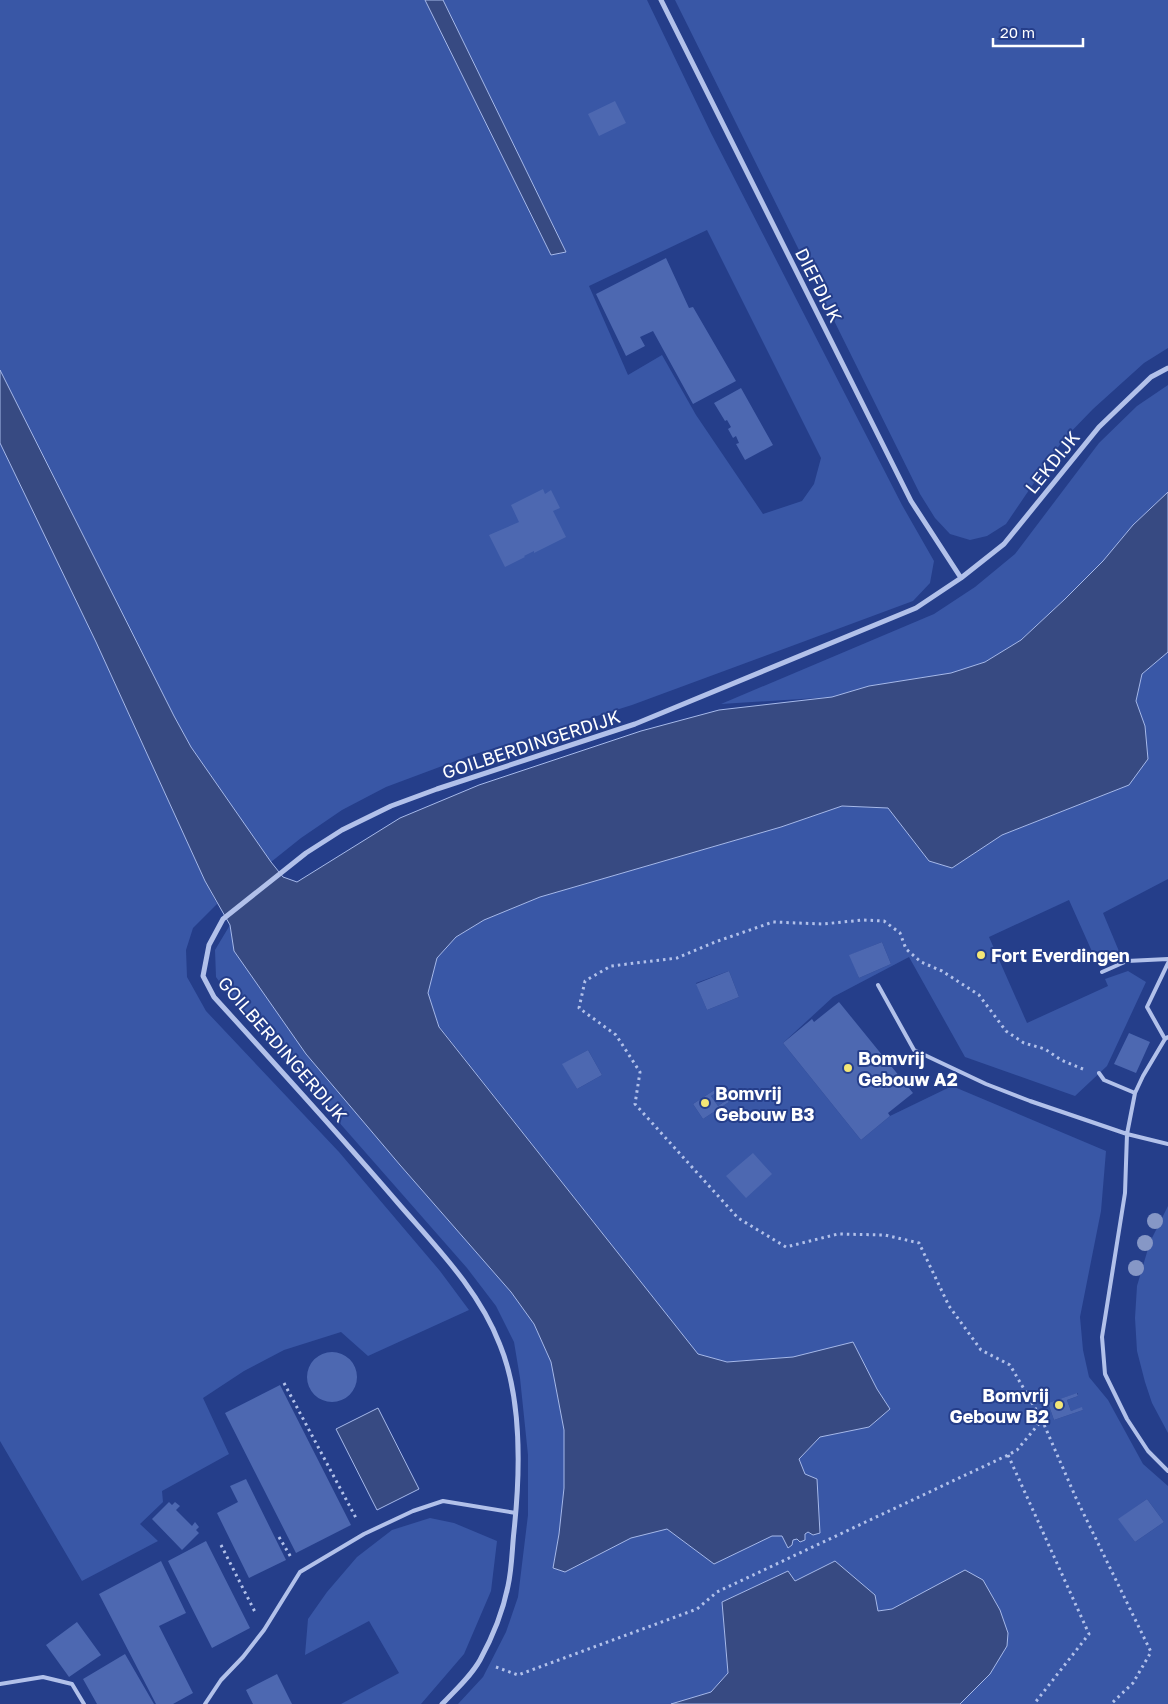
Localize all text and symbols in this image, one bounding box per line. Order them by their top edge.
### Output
scale bar [993,15,1083,47]
text: 20 m [1000,23,1035,41]
street label: DIEFDIJK [791,244,847,326]
street label: LEKDIJK [1020,426,1084,498]
street label: GOILBERDINGERDIJK [439,705,623,783]
place label: Fort Everdingen [991,944,1130,966]
marker: Fort Everdingen [975,949,987,961]
street label: GOILBERDINGERDIJK [214,972,352,1126]
place label: Bomvrij Gebouw A2 [858,1047,958,1090]
marker: Bomvrij Gebouw A2 [842,1062,854,1074]
place label: Bomvrij Gebouw B3 [715,1082,815,1125]
marker: Bomvrij Gebouw B3 [699,1097,711,1109]
place label: Bomvrij Gebouw B2 [949,1384,1049,1427]
marker: Bomvrij Gebouw B2 [1053,1399,1065,1411]

